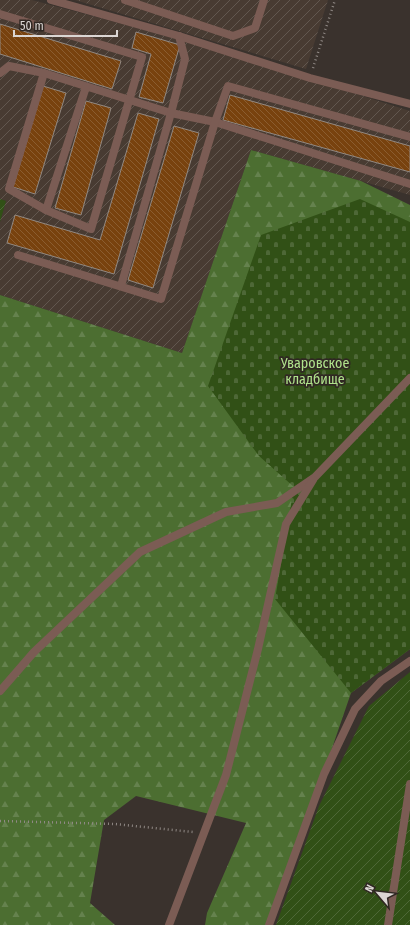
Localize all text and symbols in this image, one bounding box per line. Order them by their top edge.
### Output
scale bar [14,12,117,38]
text: 50 m [20,19,44,33]
park label: Уваровское кладбище [280,355,349,388]
north arrow [358,873,398,913]
text: N [362,883,377,895]

